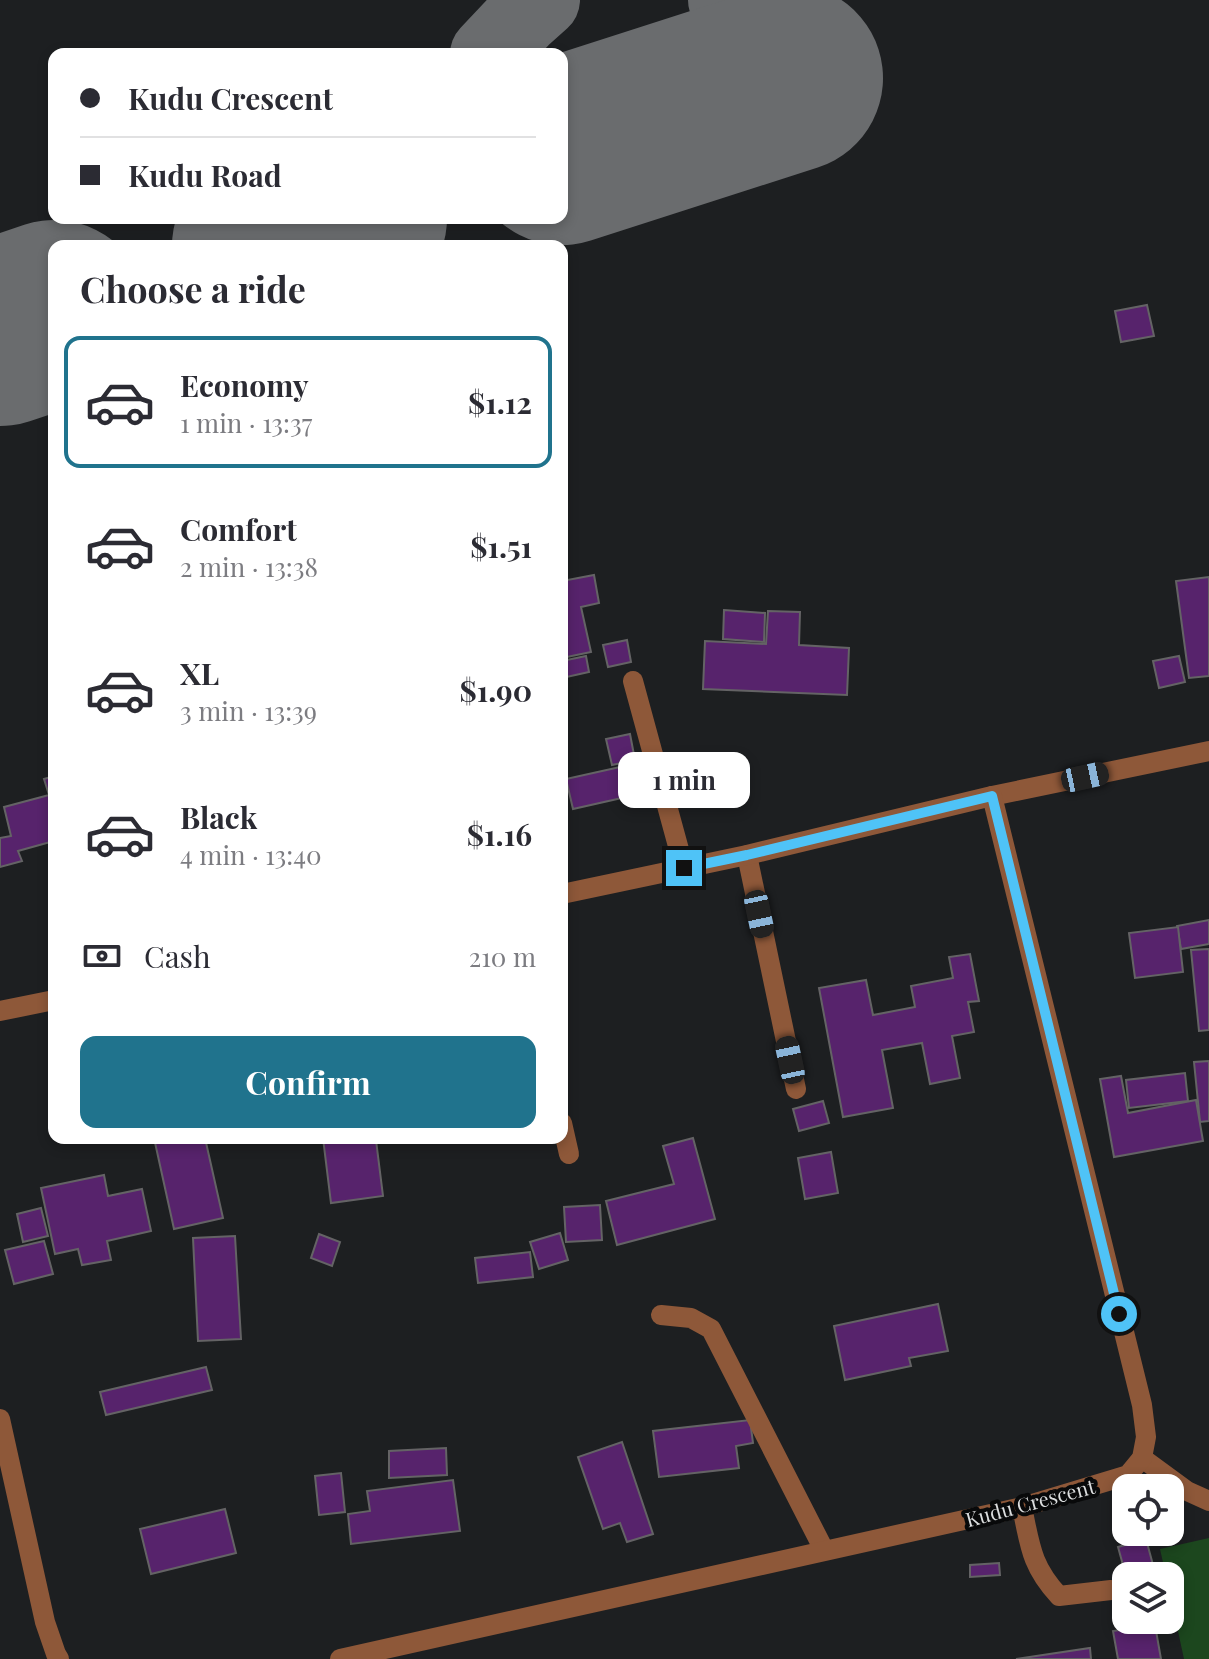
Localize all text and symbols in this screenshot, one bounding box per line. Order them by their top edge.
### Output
text: Kudu Crescent [128,78,333,118]
text: Kudu Road [128,155,282,195]
text: Choose a ride [80,264,306,312]
text: Economy [180,365,309,405]
icon: car [84,366,156,438]
text: $1.12 [468,382,532,422]
text: 1 min · 13:37 [180,405,312,440]
text: Comfort [180,509,297,549]
icon: car [84,510,156,582]
text: $1.51 [470,526,532,566]
text: 2 min · 13:38 [180,549,318,584]
text: XL [180,653,219,693]
icon: car [84,654,156,726]
text: $1.90 [459,670,532,710]
text: 3 min · 13:39 [180,693,317,728]
callout: 1 min [618,752,750,808]
car [1059,760,1111,794]
text: 1 min [652,762,716,797]
text: Black [180,797,257,837]
icon: car [84,798,156,870]
text: $1.16 [467,814,532,854]
text: 4 min · 13:40 [180,837,322,872]
route end [666,850,702,886]
car [742,888,776,940]
icon: cash [80,934,124,978]
text: Cash [144,936,211,976]
text: 210 m [469,939,536,974]
car [773,1034,807,1086]
button: Confirm [80,1036,536,1128]
route start [1101,1296,1137,1332]
street label: Kudu Crescent [962,1471,1099,1532]
map controls [1112,1474,1184,1634]
button: locate [1112,1474,1184,1546]
button: layers [1112,1562,1184,1634]

